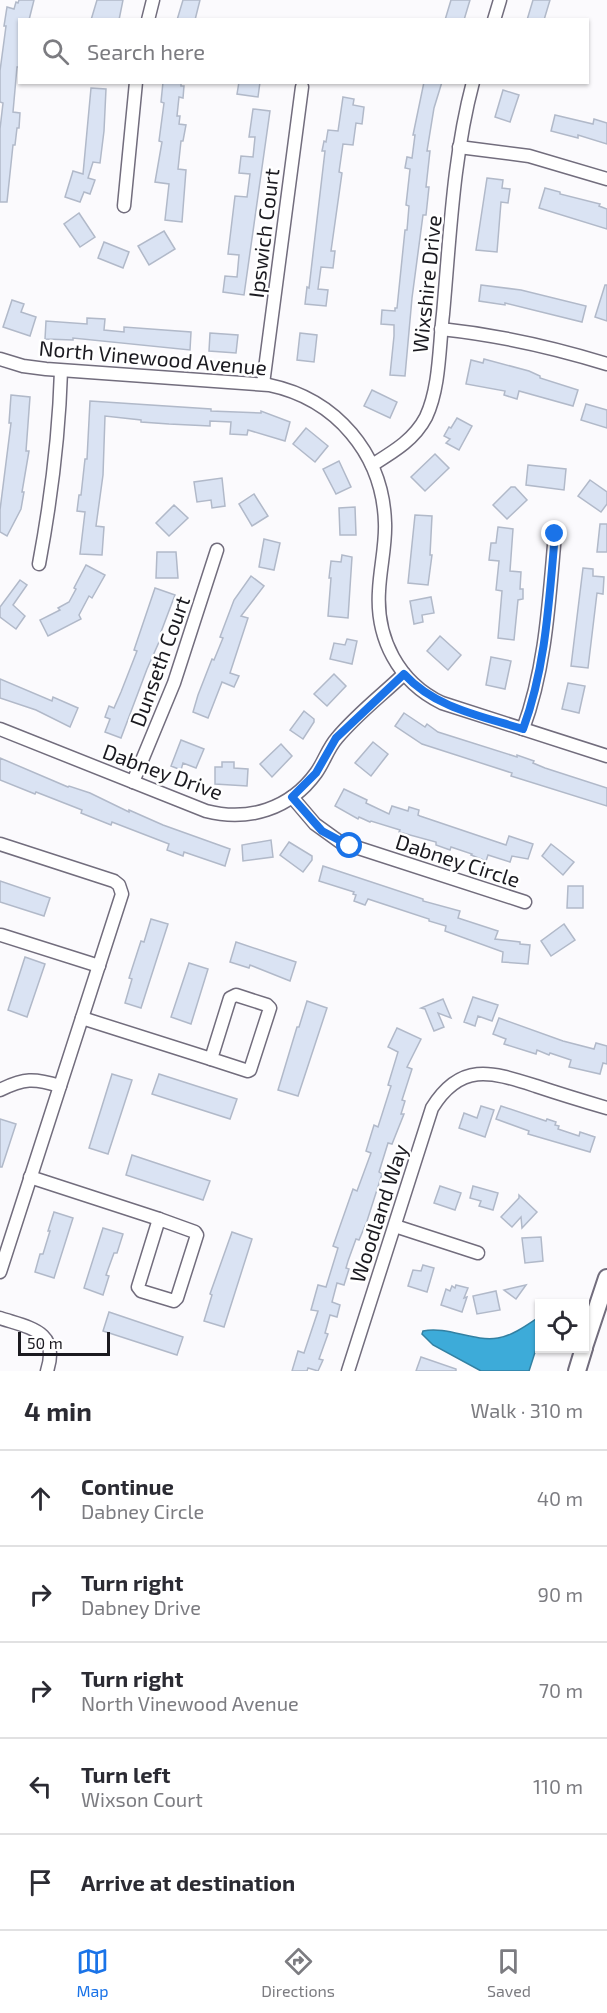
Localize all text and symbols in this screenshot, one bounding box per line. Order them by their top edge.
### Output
search box [18,18,589,84]
icon: search [39,35,72,68]
text: Search here [87,38,205,64]
street label: Ipswich Court [243,167,283,299]
street label: Wixshire Drive [406,214,446,354]
street label: North Vinewood Avenue [38,335,268,379]
route end [541,520,567,546]
street label: Dunseth Court [124,592,194,730]
street label: Dabney Drive [100,738,226,804]
street label: Dabney Circle [393,828,523,892]
route start [336,832,362,858]
street label: Woodland Way [344,1141,412,1285]
map controls [535,1299,589,1353]
button: locate [535,1299,589,1353]
scale bar [18,1329,110,1356]
text: 50 m [27,1333,63,1352]
text: 4 min [24,1395,92,1426]
text: Walk · 310 m [471,1398,583,1422]
text: Continue [81,1473,174,1499]
icon: ahead [24,1482,57,1515]
text: 40 m [537,1486,583,1510]
text: Dabney Circle [81,1499,204,1523]
text: Turn right [81,1569,183,1595]
icon: right [24,1578,57,1611]
text: 90 m [538,1582,583,1606]
text: Dabney Drive [81,1595,201,1619]
text: Turn right [81,1665,183,1691]
icon: right [24,1674,57,1707]
text: 70 m [539,1678,583,1702]
text: North Vinewood Avenue [81,1691,299,1715]
text: Turn left [81,1761,170,1787]
icon: left [24,1770,57,1803]
text: 110 m [533,1774,583,1798]
text: Wixson Court [81,1787,203,1811]
icon: arrive [24,1866,57,1899]
text: Arrive at destination [81,1869,295,1895]
tab: Map [76,1945,109,2000]
tab: Directions [261,1945,335,2000]
tab: Saved [487,1945,531,2000]

